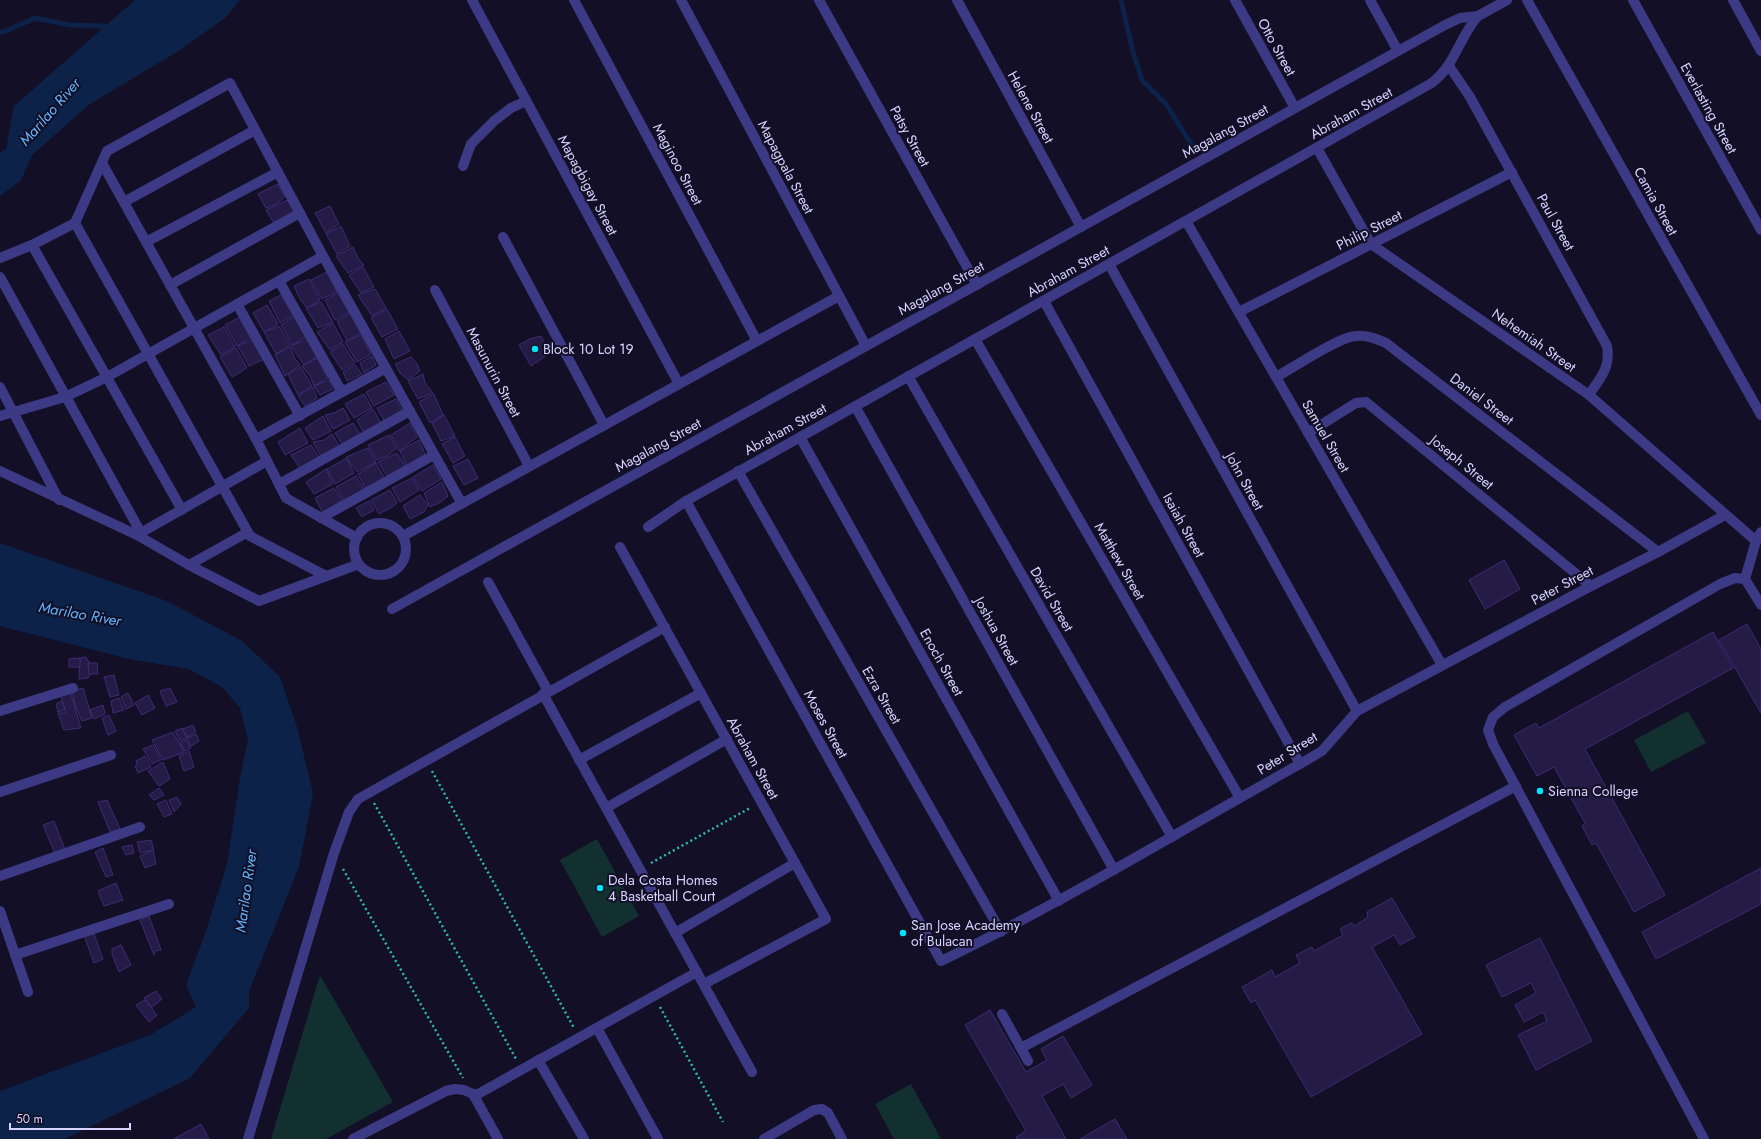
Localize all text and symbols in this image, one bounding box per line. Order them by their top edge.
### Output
street label: Otto Street [1253,15,1301,80]
street label: Everlasting Street [1676,59,1743,158]
street label: Helene Street [1003,67,1059,147]
water label: Marilao River [14,72,86,151]
street label: Abraham Street [1306,82,1396,144]
street label: Magalang Street [1178,99,1272,163]
street label: Patsy Street [885,102,935,171]
street label: Mapagpala Street [753,117,819,218]
street label: Maginoo Street [648,120,708,209]
street label: Mapagbigay Street [553,131,623,239]
street label: Camia Street [1629,163,1683,239]
street label: Paul Street [1532,190,1580,255]
street label: Philip Street [1333,205,1406,255]
street label: Abraham Street [1023,240,1113,302]
street label: Magalang Street [894,256,988,320]
street label: Nehemiah Street [1488,303,1581,377]
street label: Masunurin Street [462,324,526,421]
place label: Block 10 Lot 19 [543,339,634,359]
marker: Block 10 Lot 19 [530,344,540,354]
street label: Daniel Street [1446,368,1519,430]
street label: Samuel Street [1297,396,1355,476]
street label: Abraham Street [740,398,830,460]
street label: Magalang Street [611,413,705,477]
street label: Joseph Street [1424,429,1499,494]
street label: John Street [1220,447,1269,514]
street label: Isaiah Street [1158,489,1210,562]
street label: Matthew Street [1090,519,1151,604]
street label: Peter Street [1528,560,1597,610]
street label: David Street [1025,563,1079,636]
street label: Joshua Street [969,591,1024,670]
water label: Marilao River [37,596,124,632]
street label: Enoch Street [915,625,969,700]
street label: Ezra Street [858,663,907,728]
street label: Moses Street [799,686,853,762]
street label: Abraham Street [722,713,784,803]
street label: Peter Street [1253,726,1321,779]
place label: Sienna College [1548,781,1638,801]
marker: Sienna College [1535,786,1545,796]
water label: Marilao River [229,847,263,934]
place label: Dela Costa Homes 4 Basketball Court [608,870,718,906]
marker: Dela Costa Homes 4 Basketball Court [595,883,605,893]
place label: San Jose Academy of Bulacan [911,915,1021,951]
marker: San Jose Academy of Bulacan [898,928,908,938]
scale bar [10,1105,130,1131]
text: 50 m [16,1110,43,1128]

